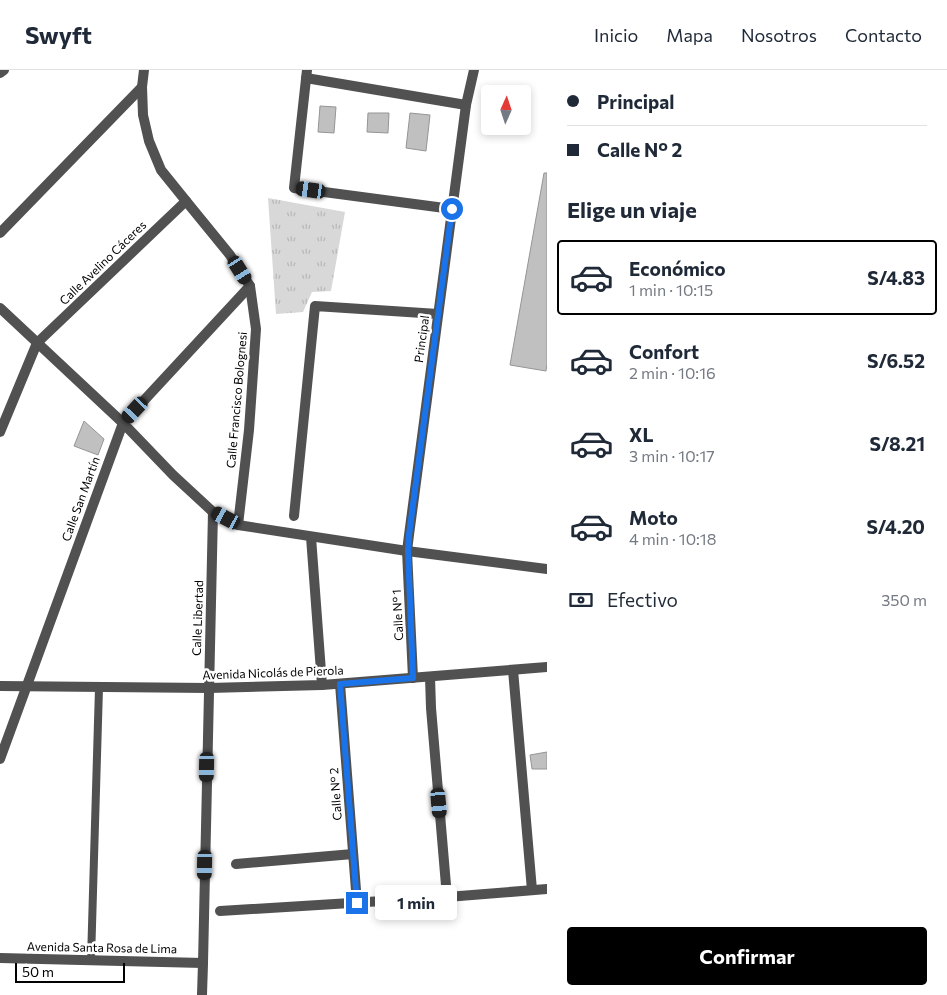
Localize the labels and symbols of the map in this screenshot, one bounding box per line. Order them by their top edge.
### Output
north arrow [481,85,531,135]
car [295,180,326,200]
route start [441,198,463,220]
street label: Calle Avelino Cáceres [56,217,148,307]
car [225,253,254,287]
street label: Principal [411,314,431,363]
street label: Calle Francisco Bolognesi [223,331,249,469]
car [119,394,150,426]
street label: Calle San Martín [58,454,102,543]
car [209,504,242,532]
street label: Calle Libertad [189,580,205,656]
street label: Calle N° 1 [389,589,405,641]
street label: Avenida Nicolás de Pierola [202,663,344,681]
car [199,752,214,782]
street label: Calle N° 2 [326,767,344,821]
car [430,787,447,819]
car [197,850,212,880]
callout: 1 min [374,886,457,920]
route end [346,892,368,914]
street label: Avenida Santa Rosa de Lima [27,939,177,955]
scale bar [15,960,125,983]

